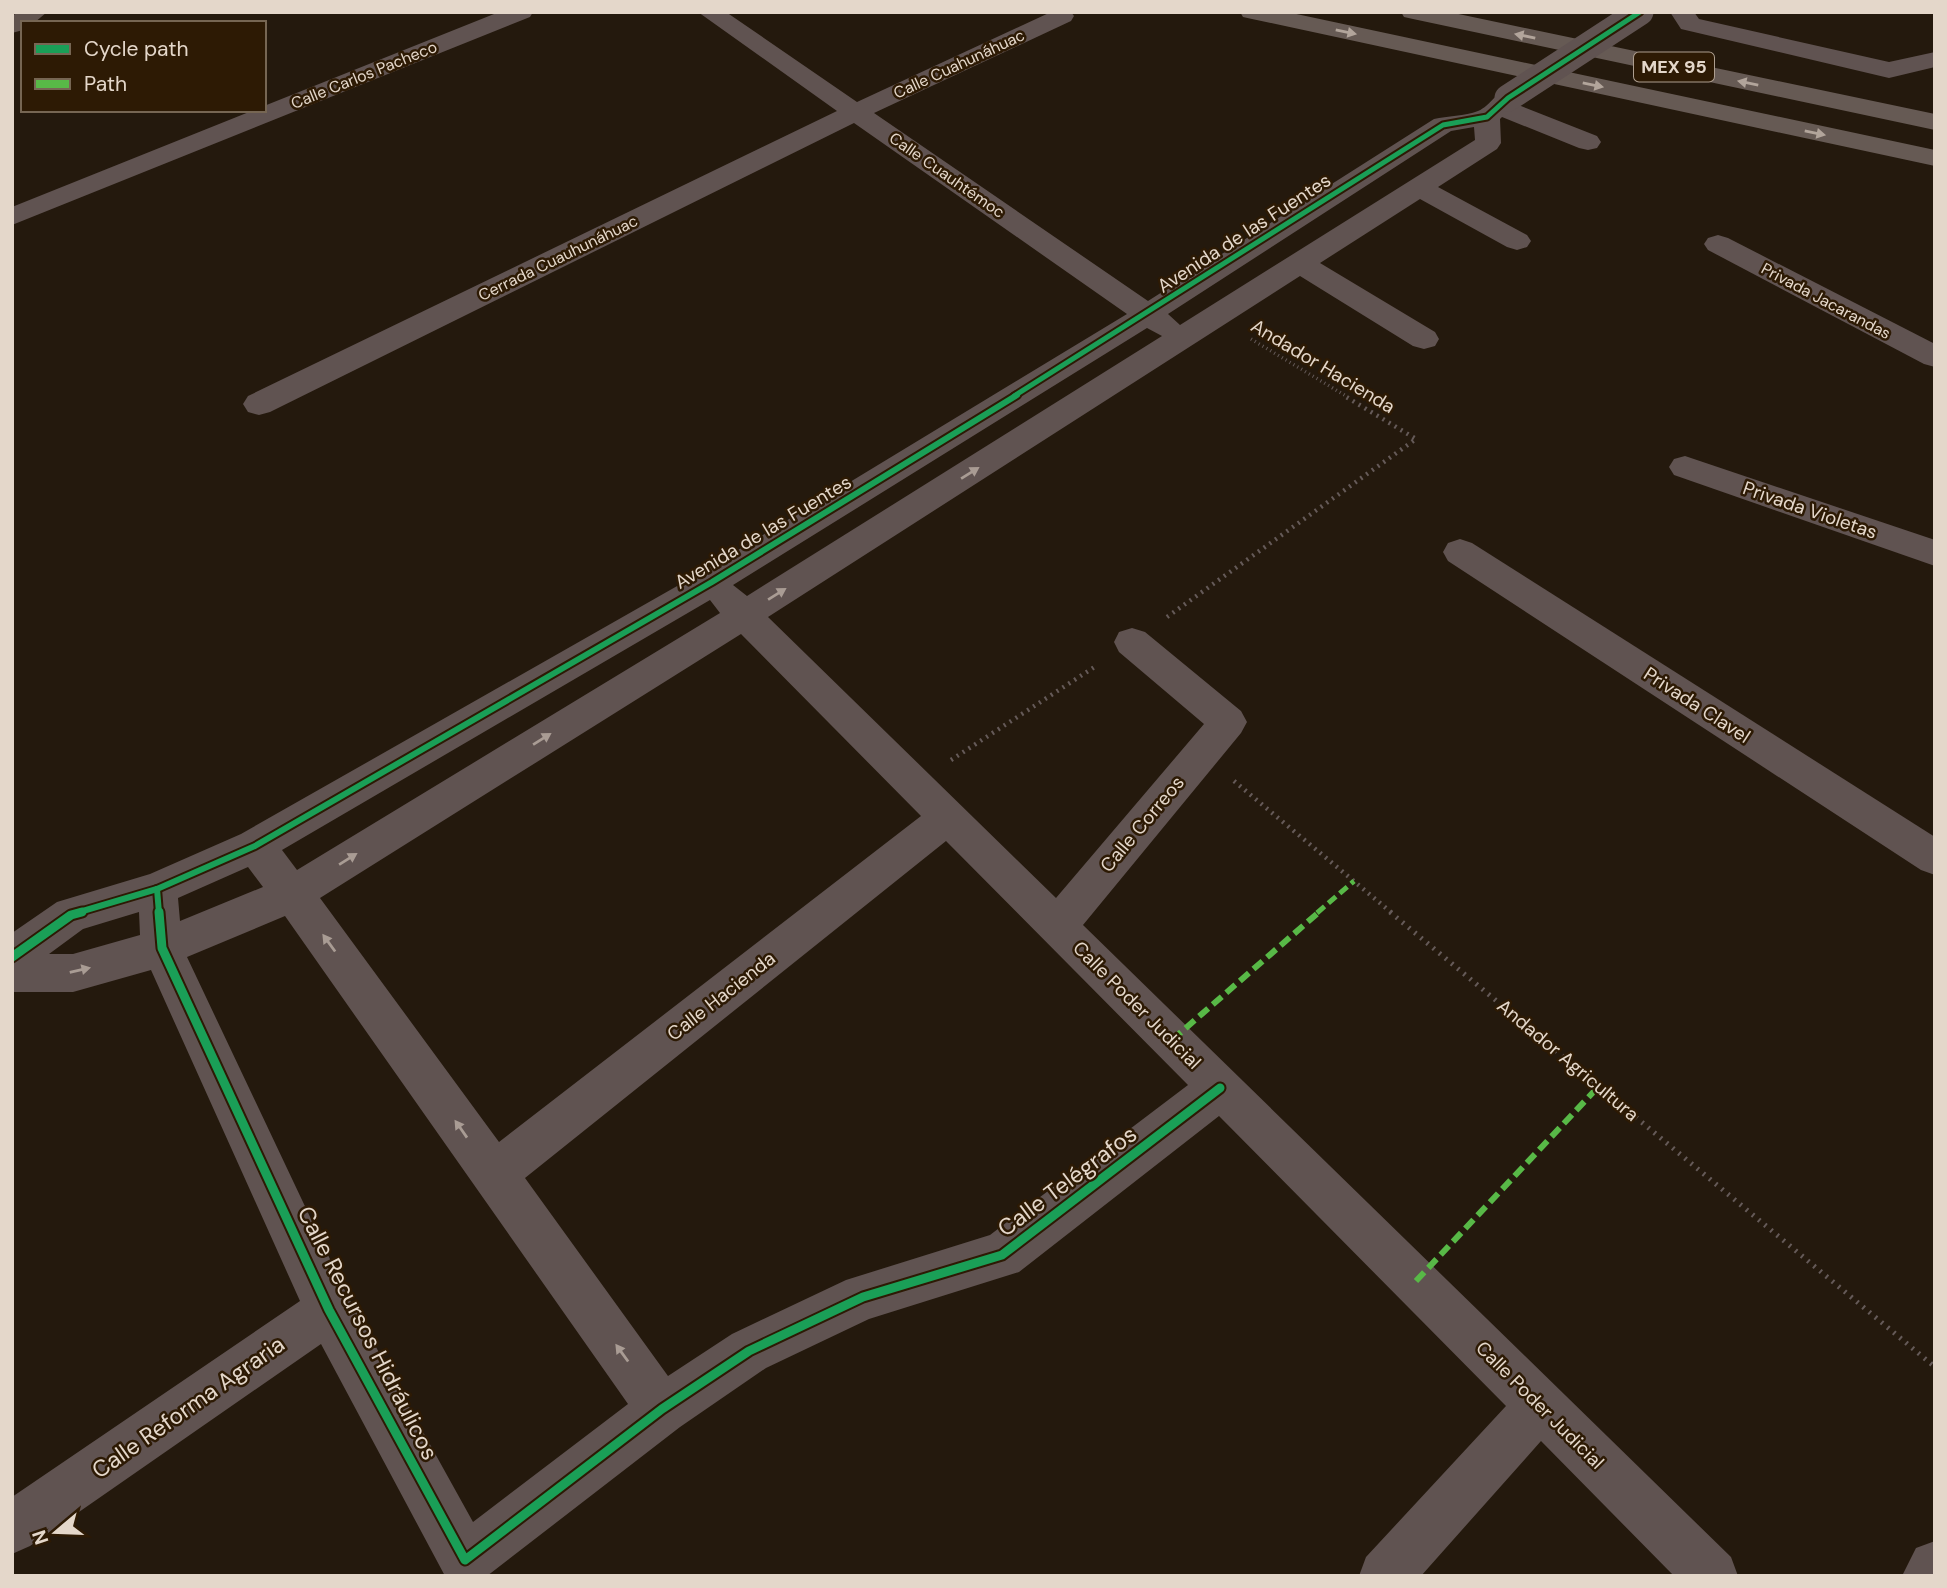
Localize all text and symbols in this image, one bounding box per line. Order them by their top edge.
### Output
legend [21,21,266,112]
street label: Calle Cuahunáhuac [890,24,1028,104]
one-way arrow [1335,27,1357,38]
one-way arrow [1514,30,1536,41]
text: Cycle path [84,35,189,63]
street label: Calle Carlos Pacheco [288,36,440,114]
road number: MEX 95 [1634,52,1714,82]
text: Path [84,70,127,98]
one-way arrow [1737,77,1759,88]
one-way arrow [1582,80,1604,91]
street label: Calle Cuauhtémoc [885,127,1009,223]
one-way arrow [1804,127,1826,138]
street label: Avenida de las Fuentes [1153,168,1335,298]
street label: Cerrada Cuauhunáhuac [475,210,641,306]
street label: Privada Jacarandas [1758,258,1894,344]
street label: Andador Hacienda [1246,313,1400,419]
one-way arrow [960,466,979,479]
street label: Avenida de las Fuentes [670,469,856,595]
street label: Privada Violetas [1740,475,1880,545]
one-way arrow [767,588,787,601]
street label: Privada Clavel [1639,661,1755,749]
one-way arrow [532,733,551,746]
street label: Calle Correos [1094,771,1190,877]
one-way arrow [339,852,358,865]
one-way arrow [322,934,336,952]
street label: Calle Poder Judicial [1067,935,1207,1075]
street label: Calle Hacienda [662,946,780,1046]
one-way arrow [69,965,91,976]
street label: Andador Agricultura [1492,993,1644,1127]
street label: Calle Telégrafos [991,1119,1143,1243]
one-way arrow [454,1120,468,1138]
street label: Calle Recursos Hidráulicos [291,1201,445,1465]
street label: Calle Reforma Agraria [86,1329,290,1485]
street label: Calle Poder Judicial [1470,1335,1610,1475]
one-way arrow [615,1344,629,1362]
north arrow [21,1497,91,1567]
text: N [26,1527,54,1548]

